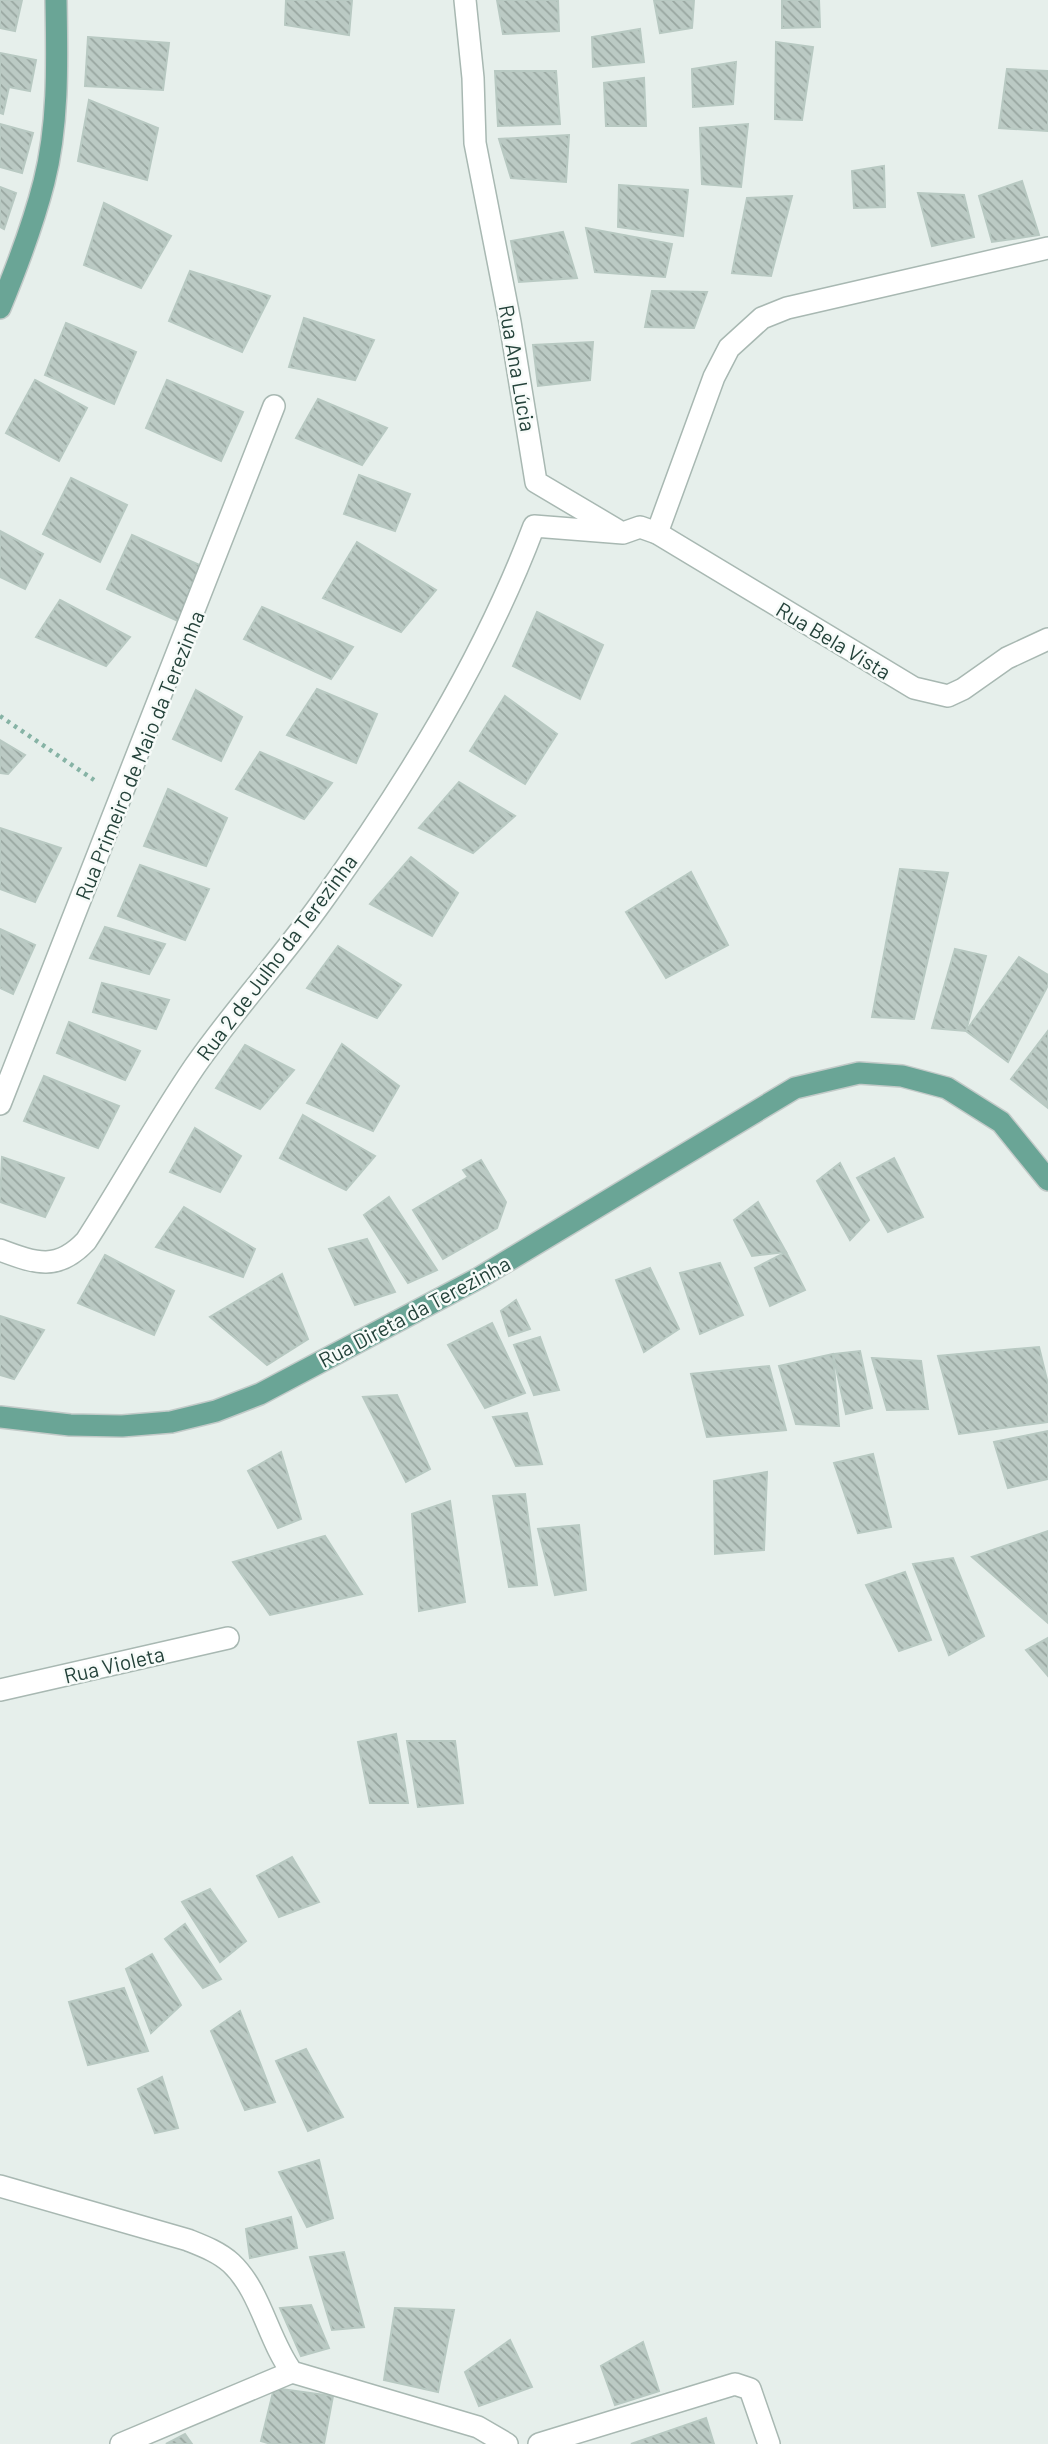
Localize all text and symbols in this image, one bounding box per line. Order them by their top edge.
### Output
street label: Rua Ana Lúcia [495,303,541,433]
street label: Rua Bela Vista [772,596,896,684]
street label: Rua Primeiro de Maio da Terezinha [69,607,209,903]
street label: Rua 2 de Julho da Terezinha [190,849,362,1065]
street label: Rua Direta da Terezinha [314,1250,514,1372]
street label: Rua Violeta [61,1640,167,1688]

